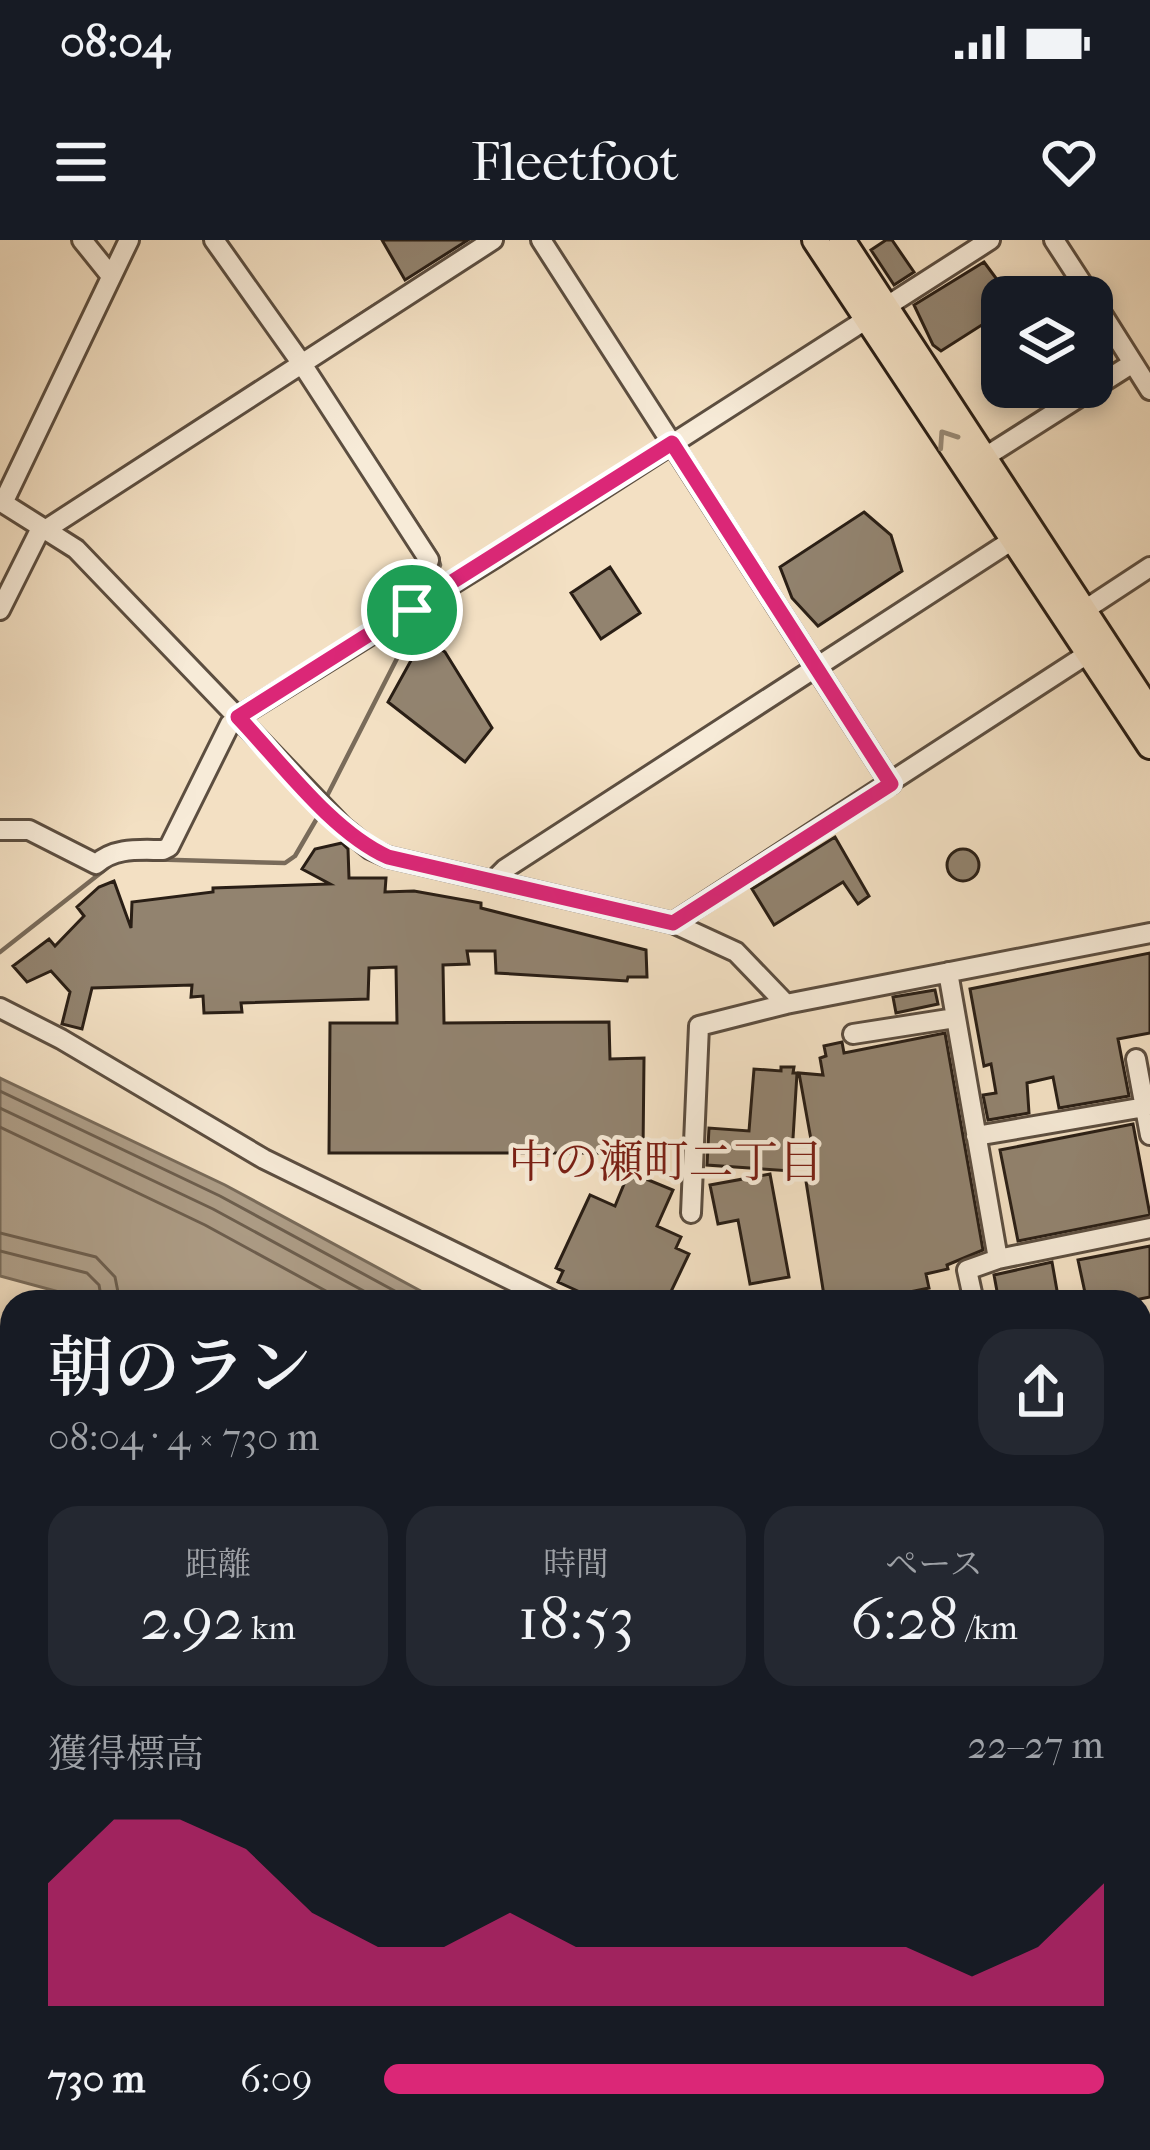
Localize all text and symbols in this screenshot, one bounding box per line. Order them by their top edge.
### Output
text: 08:04 [60,16,169,69]
icon: menu [48,129,114,195]
icon: heart [1036,129,1102,195]
text: Fleetfoot [471,131,679,194]
map controls [981,276,1113,408]
button: layers [981,276,1113,408]
one-way arrow [939,429,961,451]
pin [361,559,463,661]
icon: arrive [379,577,445,643]
district label: 中の瀬町二丁目 [508,1136,824,1189]
button: share [978,1329,1104,1455]
text: 朝のラン [48,1330,312,1407]
text: 08:04 · 4 × 730 m [48,1414,319,1460]
text: 距離 [185,1545,251,1584]
text: 時間 [543,1545,609,1584]
text: ペース [885,1545,983,1584]
text: 2.92 [140,1584,244,1655]
text: 18:53 [518,1584,634,1655]
text: 6:28 [850,1584,958,1655]
text: km [244,1609,296,1648]
text: /km [958,1609,1018,1648]
text: 22–27 m [967,1722,1104,1768]
text: 獲得標高 [48,1731,204,1777]
text: 730 m [48,2056,145,2102]
text: 6:09 [240,2056,313,2102]

